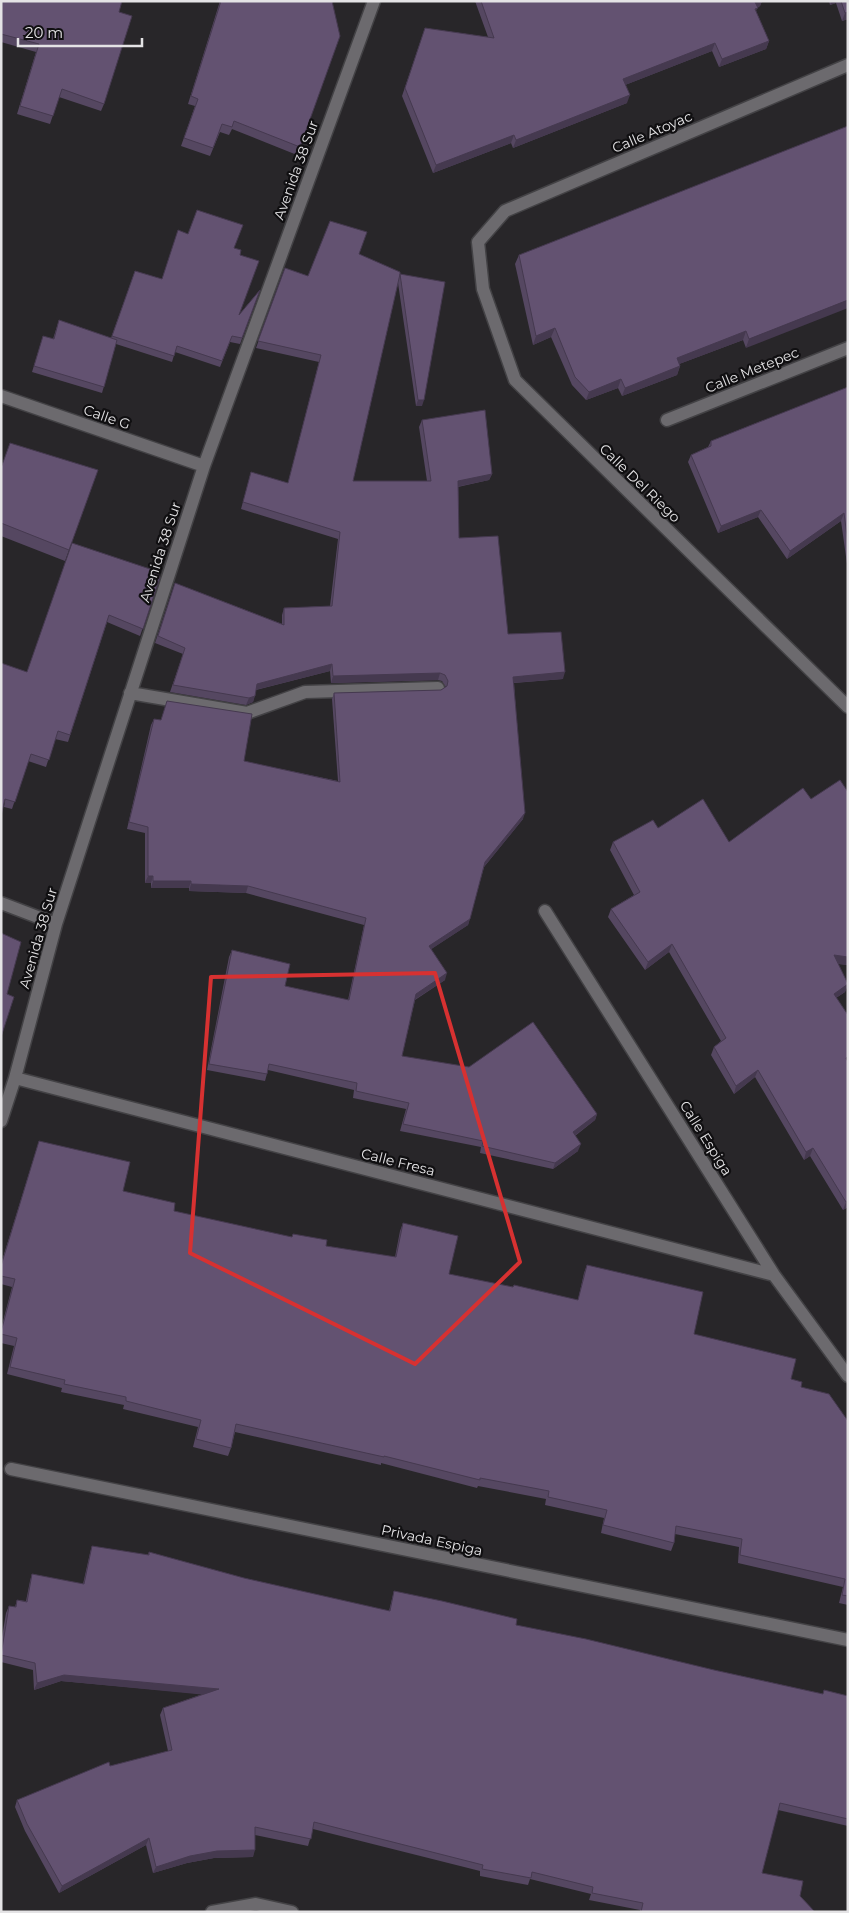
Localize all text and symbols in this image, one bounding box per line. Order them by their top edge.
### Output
scale bar [18,15,141,47]
text: 20 m [25,23,63,42]
street label: Calle Atoyac [609,107,695,157]
street label: Avenida 38 Sur [270,118,322,222]
street label: Calle Metepec [703,343,801,397]
street label: Calle G [81,401,133,433]
street label: Calle Del Riego [596,440,684,526]
street label: Avenida 38 Sur [135,499,185,604]
street label: Avenida 38 Sur [15,885,61,991]
street label: Calle Espiga [676,1097,736,1179]
street label: Calle Fresa [359,1144,437,1180]
street label: Privada Espiga [380,1520,484,1560]

